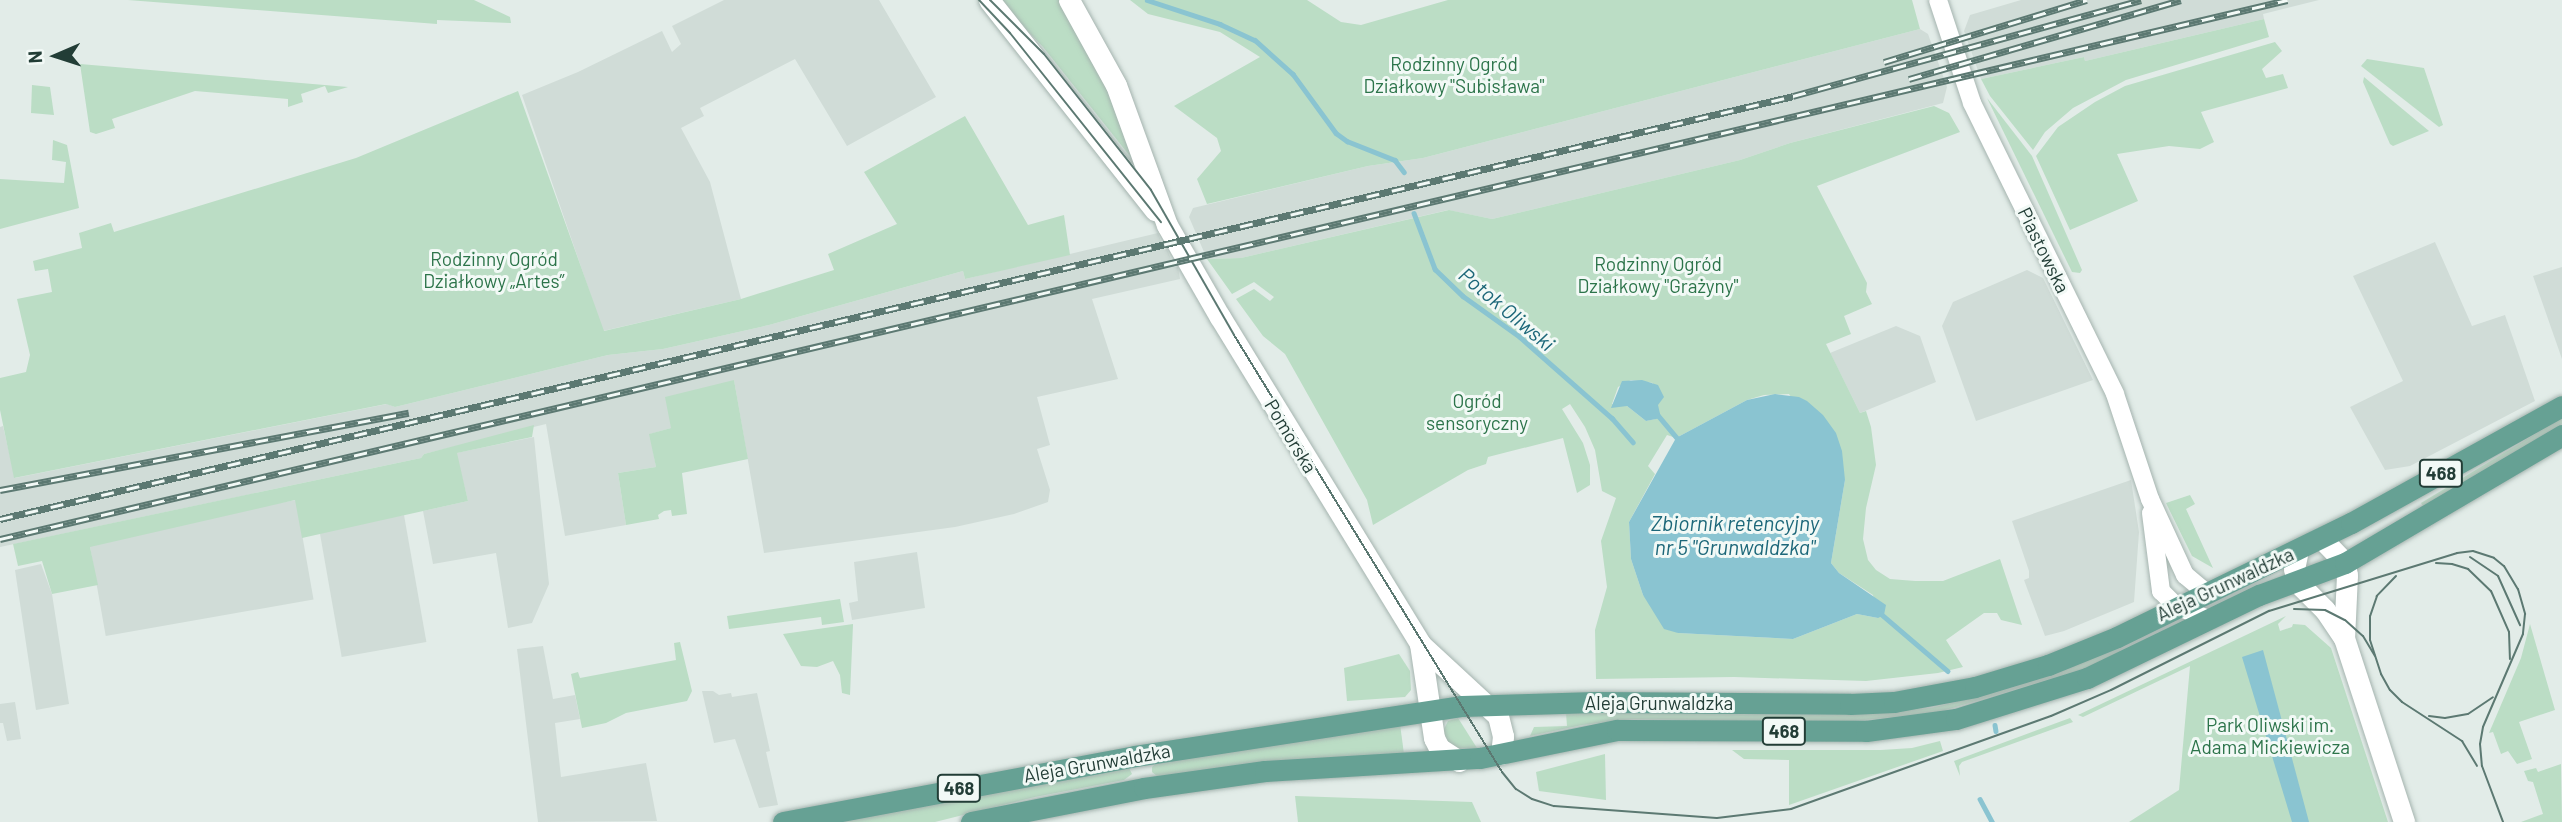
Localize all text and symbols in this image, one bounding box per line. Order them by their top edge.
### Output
north arrow [21,21,91,91]
text: N [23,50,46,64]
park label: Rodzinny Ogród Działkowy "Subisława" [1363,53,1545,97]
street label: Piastowska [2013,203,2075,297]
park label: Rodzinny Ogród Działkowy „Artes” [423,248,565,292]
park label: Rodzinny Ogród Działkowy "Grażyny" [1578,253,1738,297]
water label: Potok Oliwski [1454,262,1560,356]
park label: Ogród sensoryczny [1426,390,1528,434]
street label: Pomorska [1260,395,1322,477]
road number: 468 [2418,458,2464,488]
water label: Zbiornik retencyjny nr 5 "Grunwaldzka" [1651,510,1819,560]
street label: Aleja Grunwaldzka [2153,542,2297,626]
street label: Aleja Grunwaldzka [1585,692,1733,714]
park label: Park Oliwski im. Adama Mickiewicza [2190,714,2350,758]
road number: 468 [1761,716,1807,746]
street label: Aleja Grunwaldzka [1022,739,1172,787]
road number: 468 [936,774,982,802]

